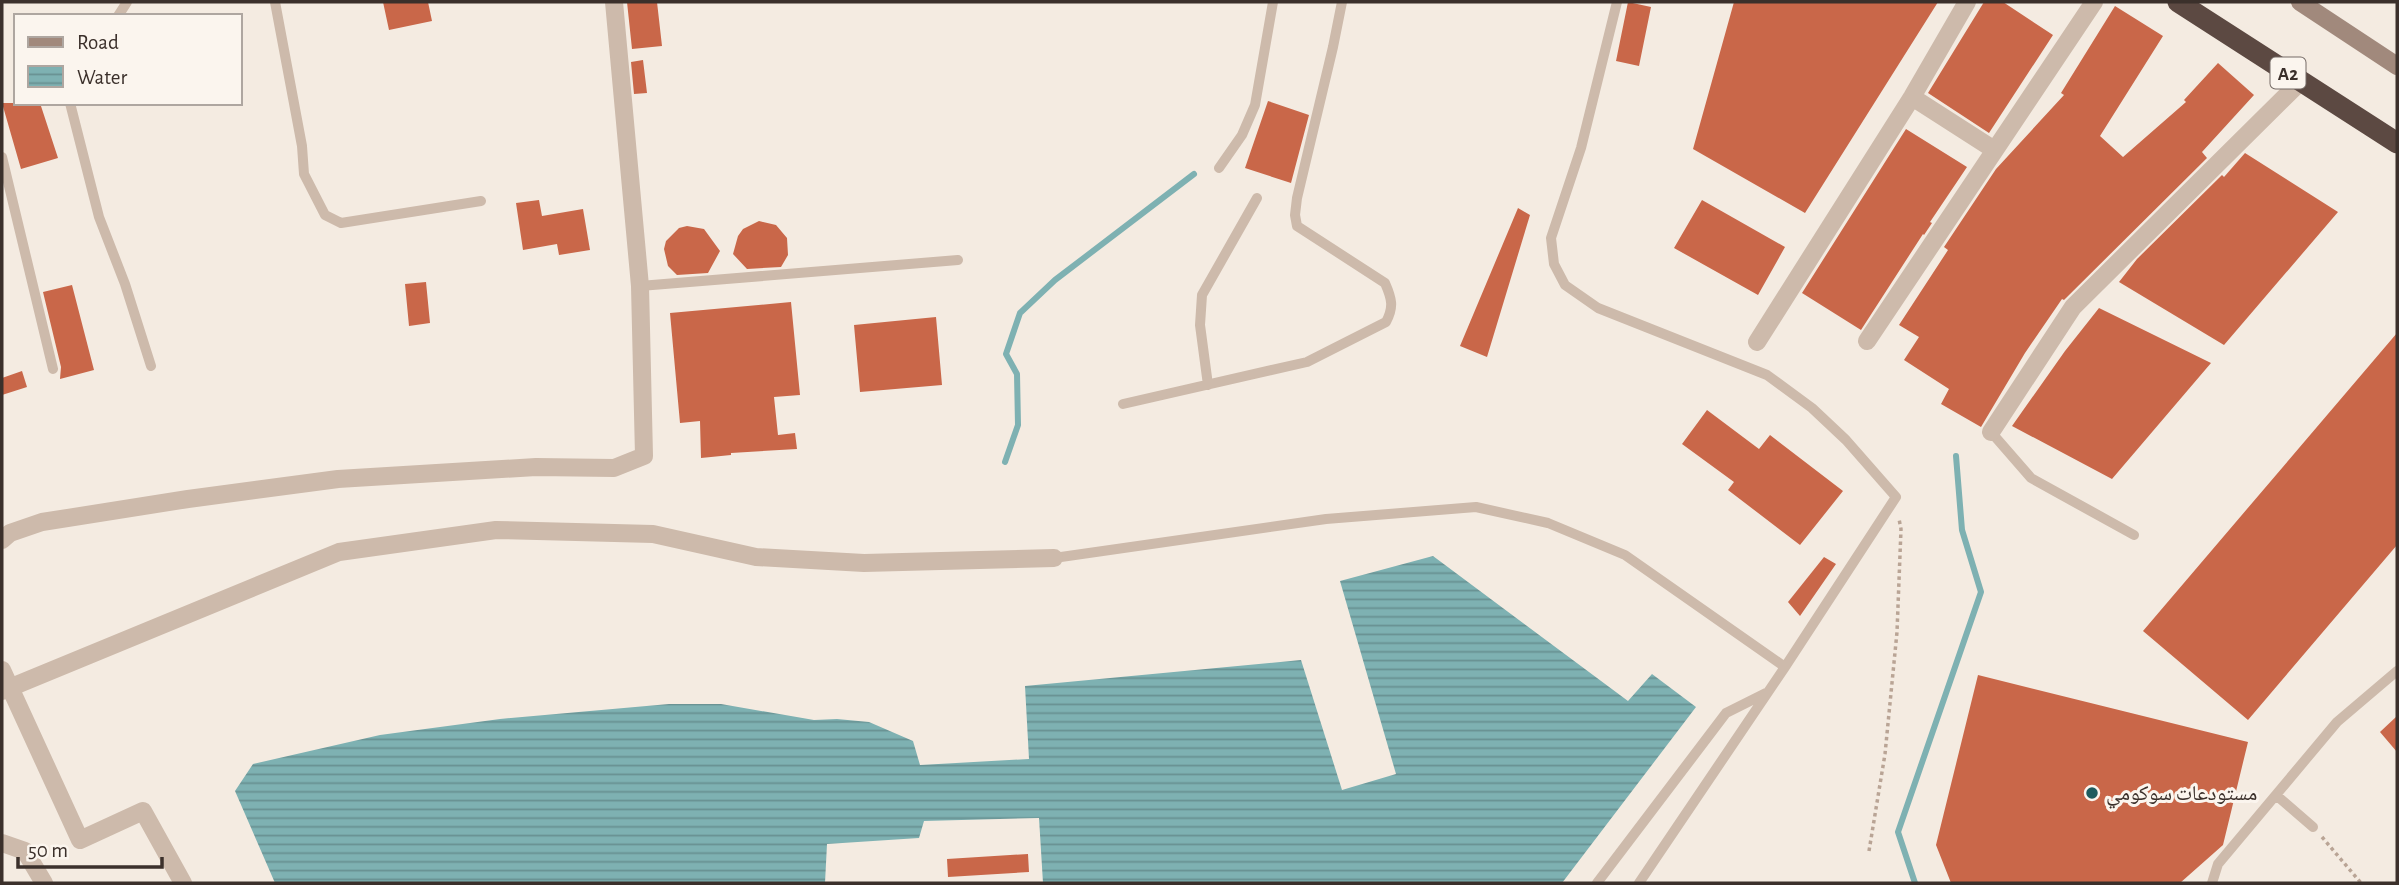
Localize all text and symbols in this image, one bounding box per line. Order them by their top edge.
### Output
legend [14,14,242,105]
text: Road [77,32,119,53]
road number: A2 [2270,58,2306,88]
text: Water [77,67,127,88]
place label: مستودعات سوكومي [2106,783,2257,809]
marker: مستودعات سوكومي [2084,785,2100,801]
scale bar [18,826,161,870]
text: 50 m [28,840,68,861]

